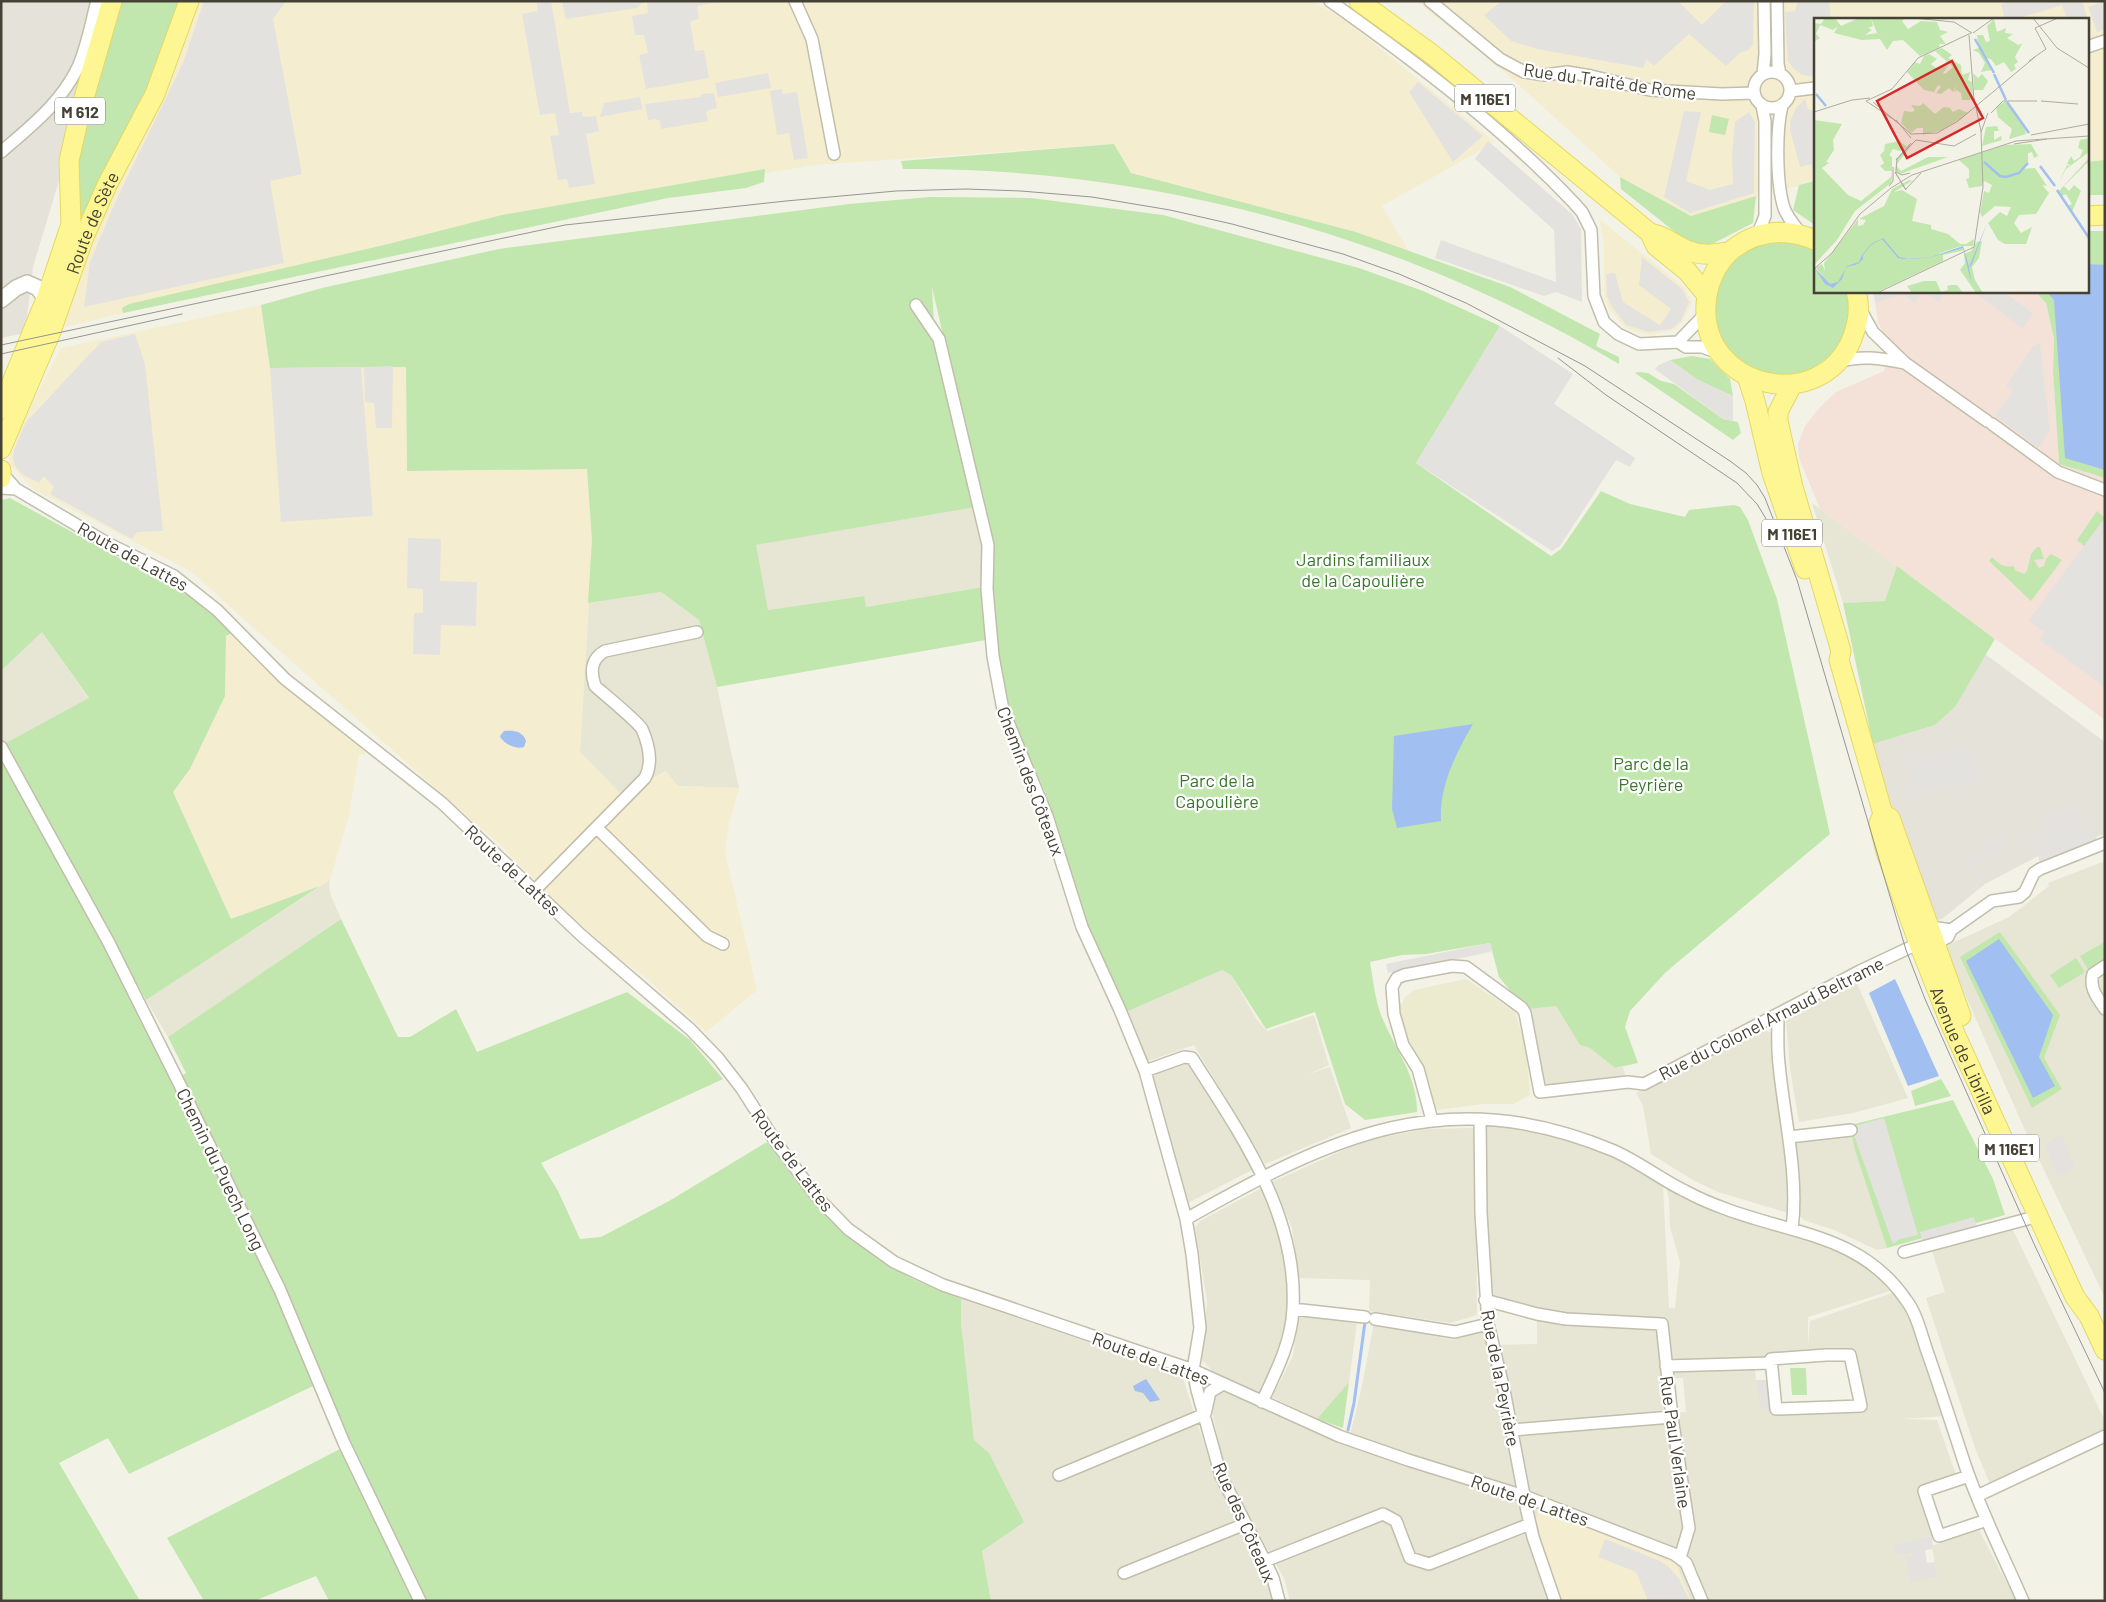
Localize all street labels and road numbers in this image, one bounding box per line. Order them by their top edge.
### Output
street label: Rue du Traité de Rome [1522,58,1698,104]
road number: M 116E1 [1455,85,1515,112]
road number: M 612 [55,98,105,124]
street label: Route de Sète [61,168,123,277]
street label: Route de Lattes [74,517,192,595]
road number: M 116E1 [1762,520,1822,546]
street label: Chemin des Côteaux [992,703,1070,859]
street label: Route de Lattes [460,820,566,920]
street label: Rue du Colonel Arnaud Beltrame [1655,952,1887,1084]
street label: Avenue de Librilla [1926,983,2001,1118]
street label: Chemin du Puech Long [172,1084,270,1254]
street label: Route de Lattes [747,1104,839,1216]
road number: M 116E1 [1979,1134,2039,1162]
street label: Rue de la Peyrière [1477,1308,1525,1448]
street label: Route de Lattes [1089,1327,1213,1389]
street label: Rue Paul Verlaine [1656,1374,1696,1510]
street label: Rue des Côteaux [1209,1459,1281,1586]
street label: Route de Lattes [1468,1470,1592,1530]

